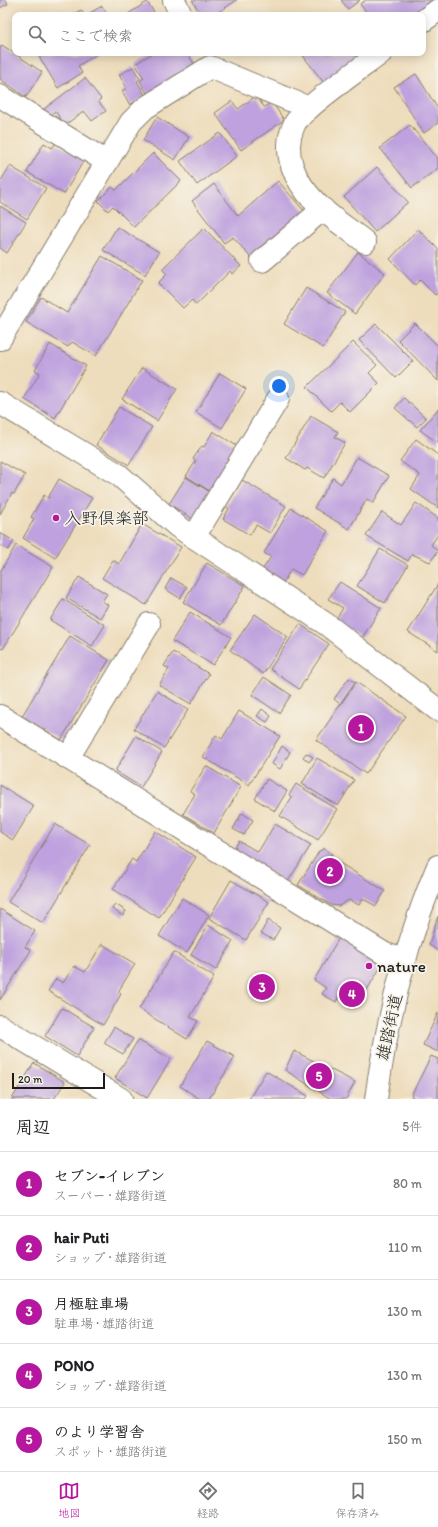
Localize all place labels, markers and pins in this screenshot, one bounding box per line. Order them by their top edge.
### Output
place label: 入野倶楽部 [64,508,149,528]
marker: 入野倶楽部 [51,513,61,523]
pin: 1 [348,713,374,743]
pin: 2 [317,856,343,886]
place label: nature [377,956,426,976]
marker: nature [364,961,374,971]
pin: 3 [249,972,275,1002]
pin: 4 [339,979,365,1009]
pin: 5 [306,1061,332,1091]

